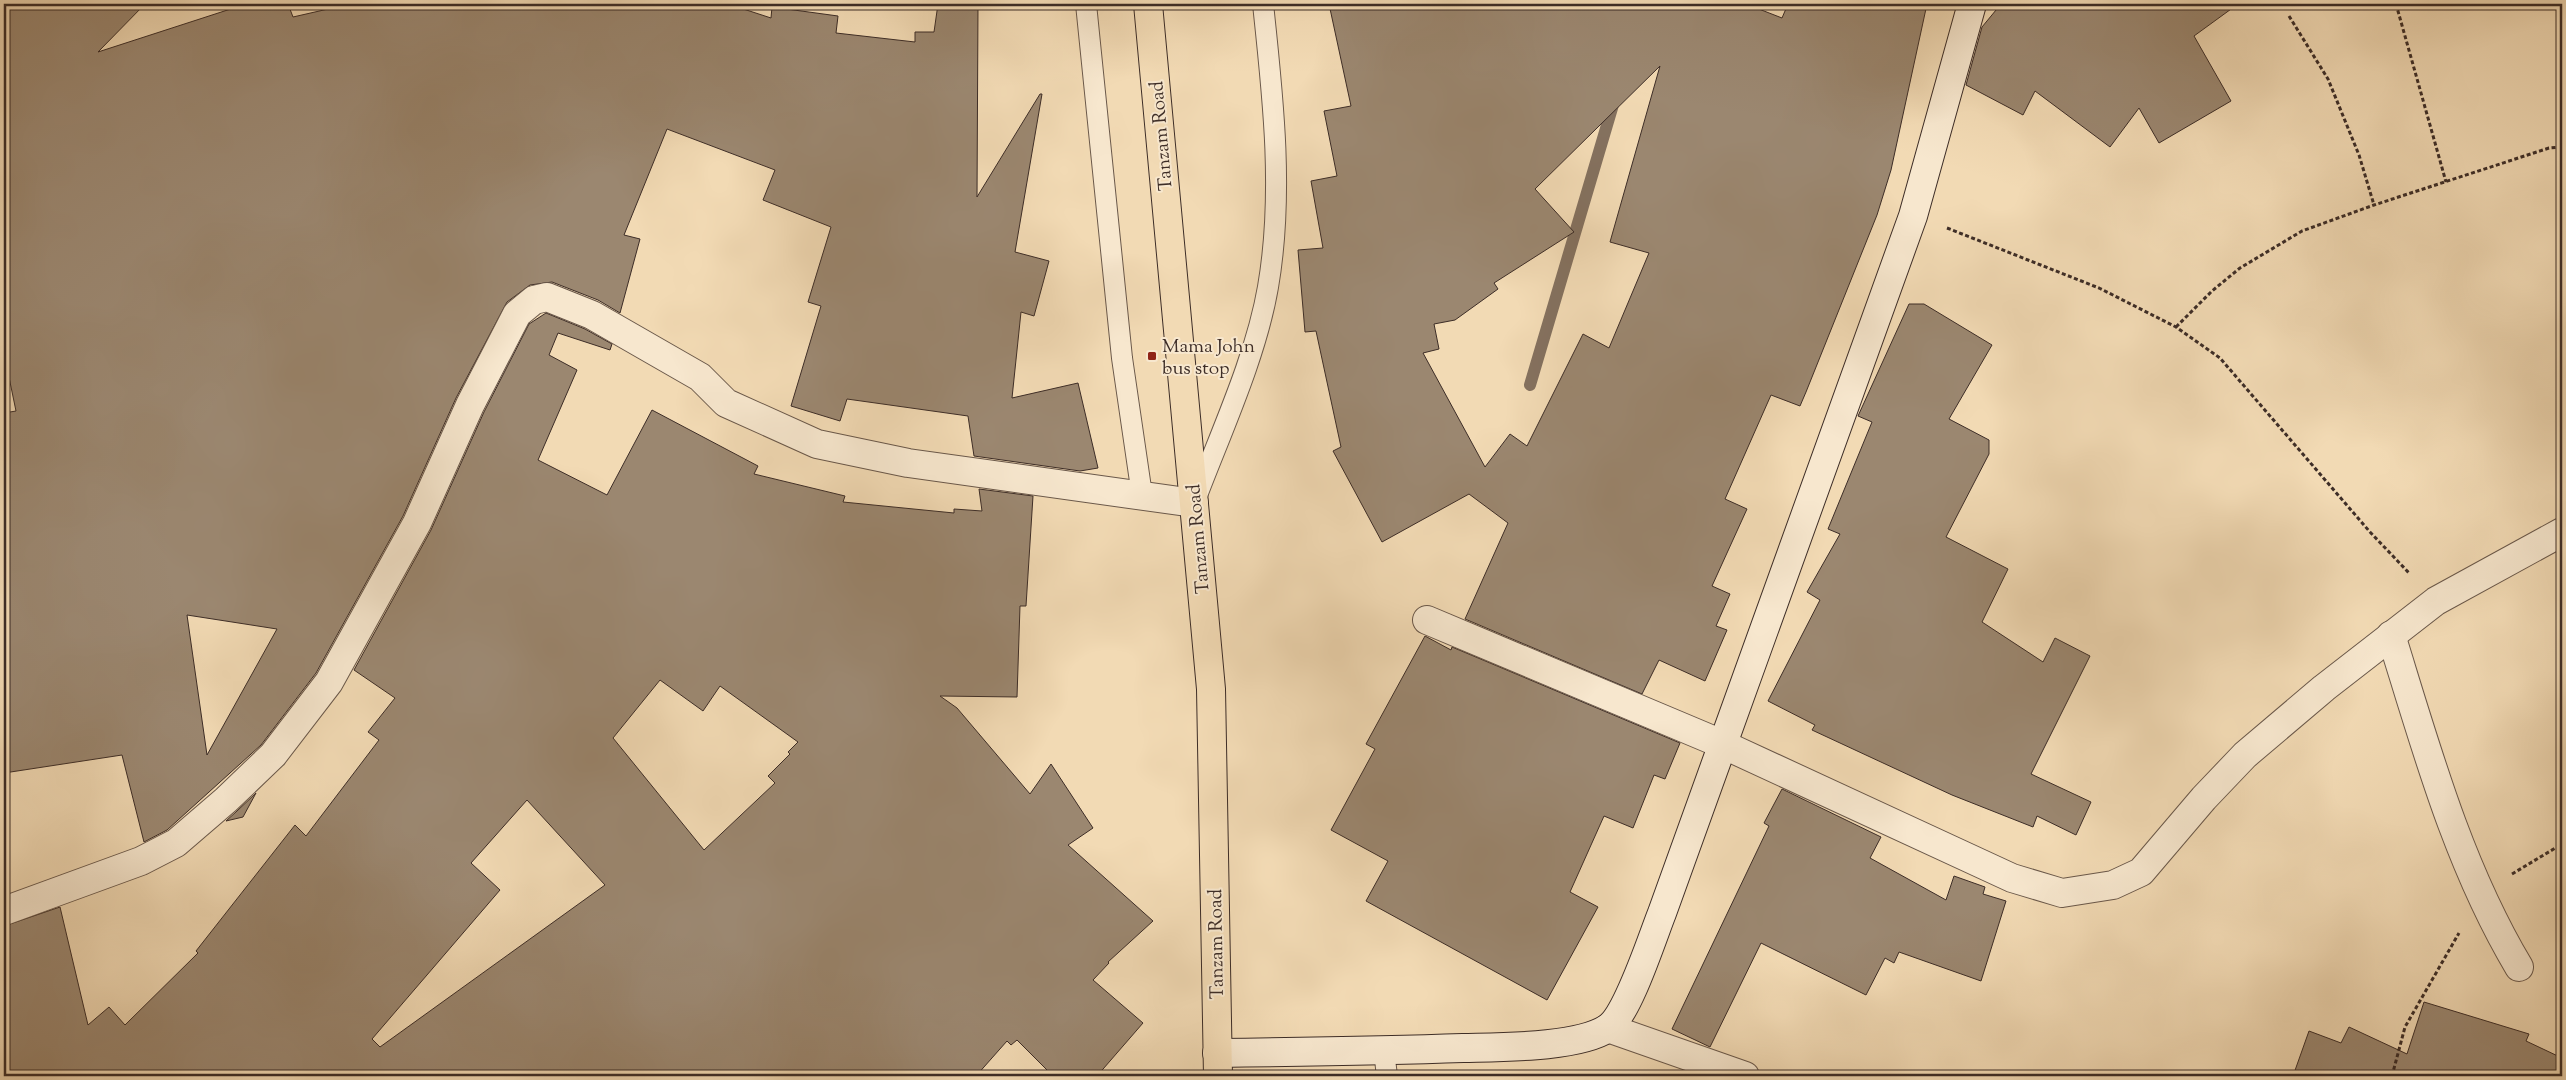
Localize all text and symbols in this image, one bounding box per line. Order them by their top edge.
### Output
street label: Tanzam Road [1144,80,1181,192]
place label: Mama John bus stop [1162,334,1255,383]
marker: Mama John bus stop [1146,350,1158,362]
street label: Tanzam Road [1181,483,1218,595]
street label: Tanzam Road [1203,888,1232,999]

